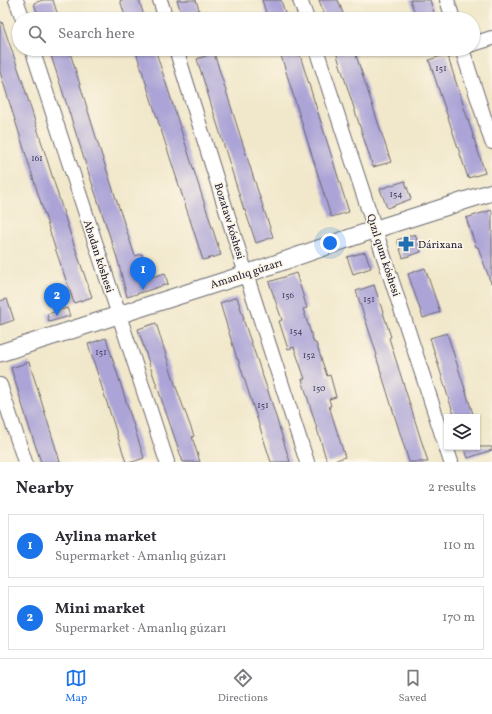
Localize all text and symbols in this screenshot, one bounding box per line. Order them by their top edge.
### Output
search box [12,12,480,56]
icon: search [26,23,48,45]
text: Search here [58,24,135,45]
house number: 151 [435,62,447,75]
house number: 161 [31,152,43,165]
street label: Bozataw kóshesi [210,181,247,261]
house number: 154 [389,188,403,201]
street label: Qızıl qum kóshesi [362,212,403,299]
street label: Abadan kóshesi [79,218,116,295]
your location [320,233,340,253]
pharmacy icon: Dárixana [397,235,415,253]
place label: Dárixana [418,238,463,253]
street label: Amanlıq gúzarı [208,256,284,293]
pin: 1 [130,257,156,290]
pin: 2 [44,283,70,316]
house number: 156 [282,289,295,302]
house number: 151 [363,293,375,306]
house number: 154 [289,325,303,338]
house number: 151 [95,346,107,359]
house number: 152 [303,349,315,362]
house number: 150 [312,382,326,395]
house number: 151 [257,399,269,412]
map controls [444,414,480,450]
button: layers [444,414,480,450]
text: Nearby [16,477,74,500]
text: 2 results [428,479,476,497]
text: Aylina market [55,527,157,548]
text: 1 [27,537,33,555]
text: 110 m [443,537,475,555]
text: Supermarket · Amanlıq gúzarı [55,548,226,566]
text: Mini market [55,599,145,620]
text: 2 [27,609,33,627]
text: 170 m [442,609,475,627]
text: Supermarket · Amanlıq gúzarı [55,620,226,638]
tab: Map [65,667,87,706]
tab: Directions [218,667,268,706]
tab: Saved [398,667,427,706]

